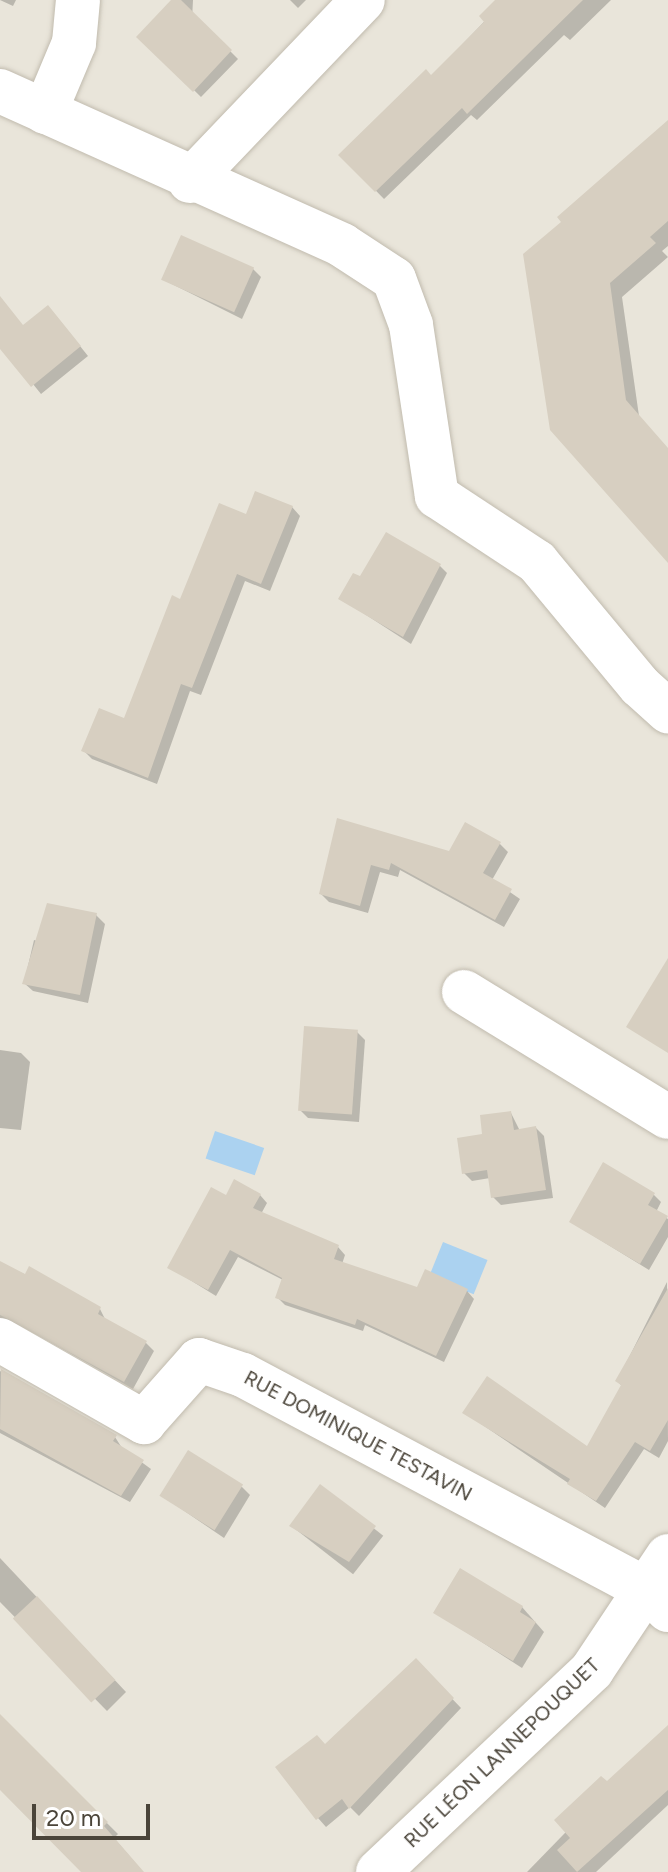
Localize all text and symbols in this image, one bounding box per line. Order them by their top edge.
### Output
street label: RUE DOMINIQUE TESTAVIN [240,1366,476,1506]
street label: RUE LÉON LANNEPOUQUET [399,1653,605,1853]
scale bar [36,1788,154,1838]
text: 20 m [46,1803,101,1832]

